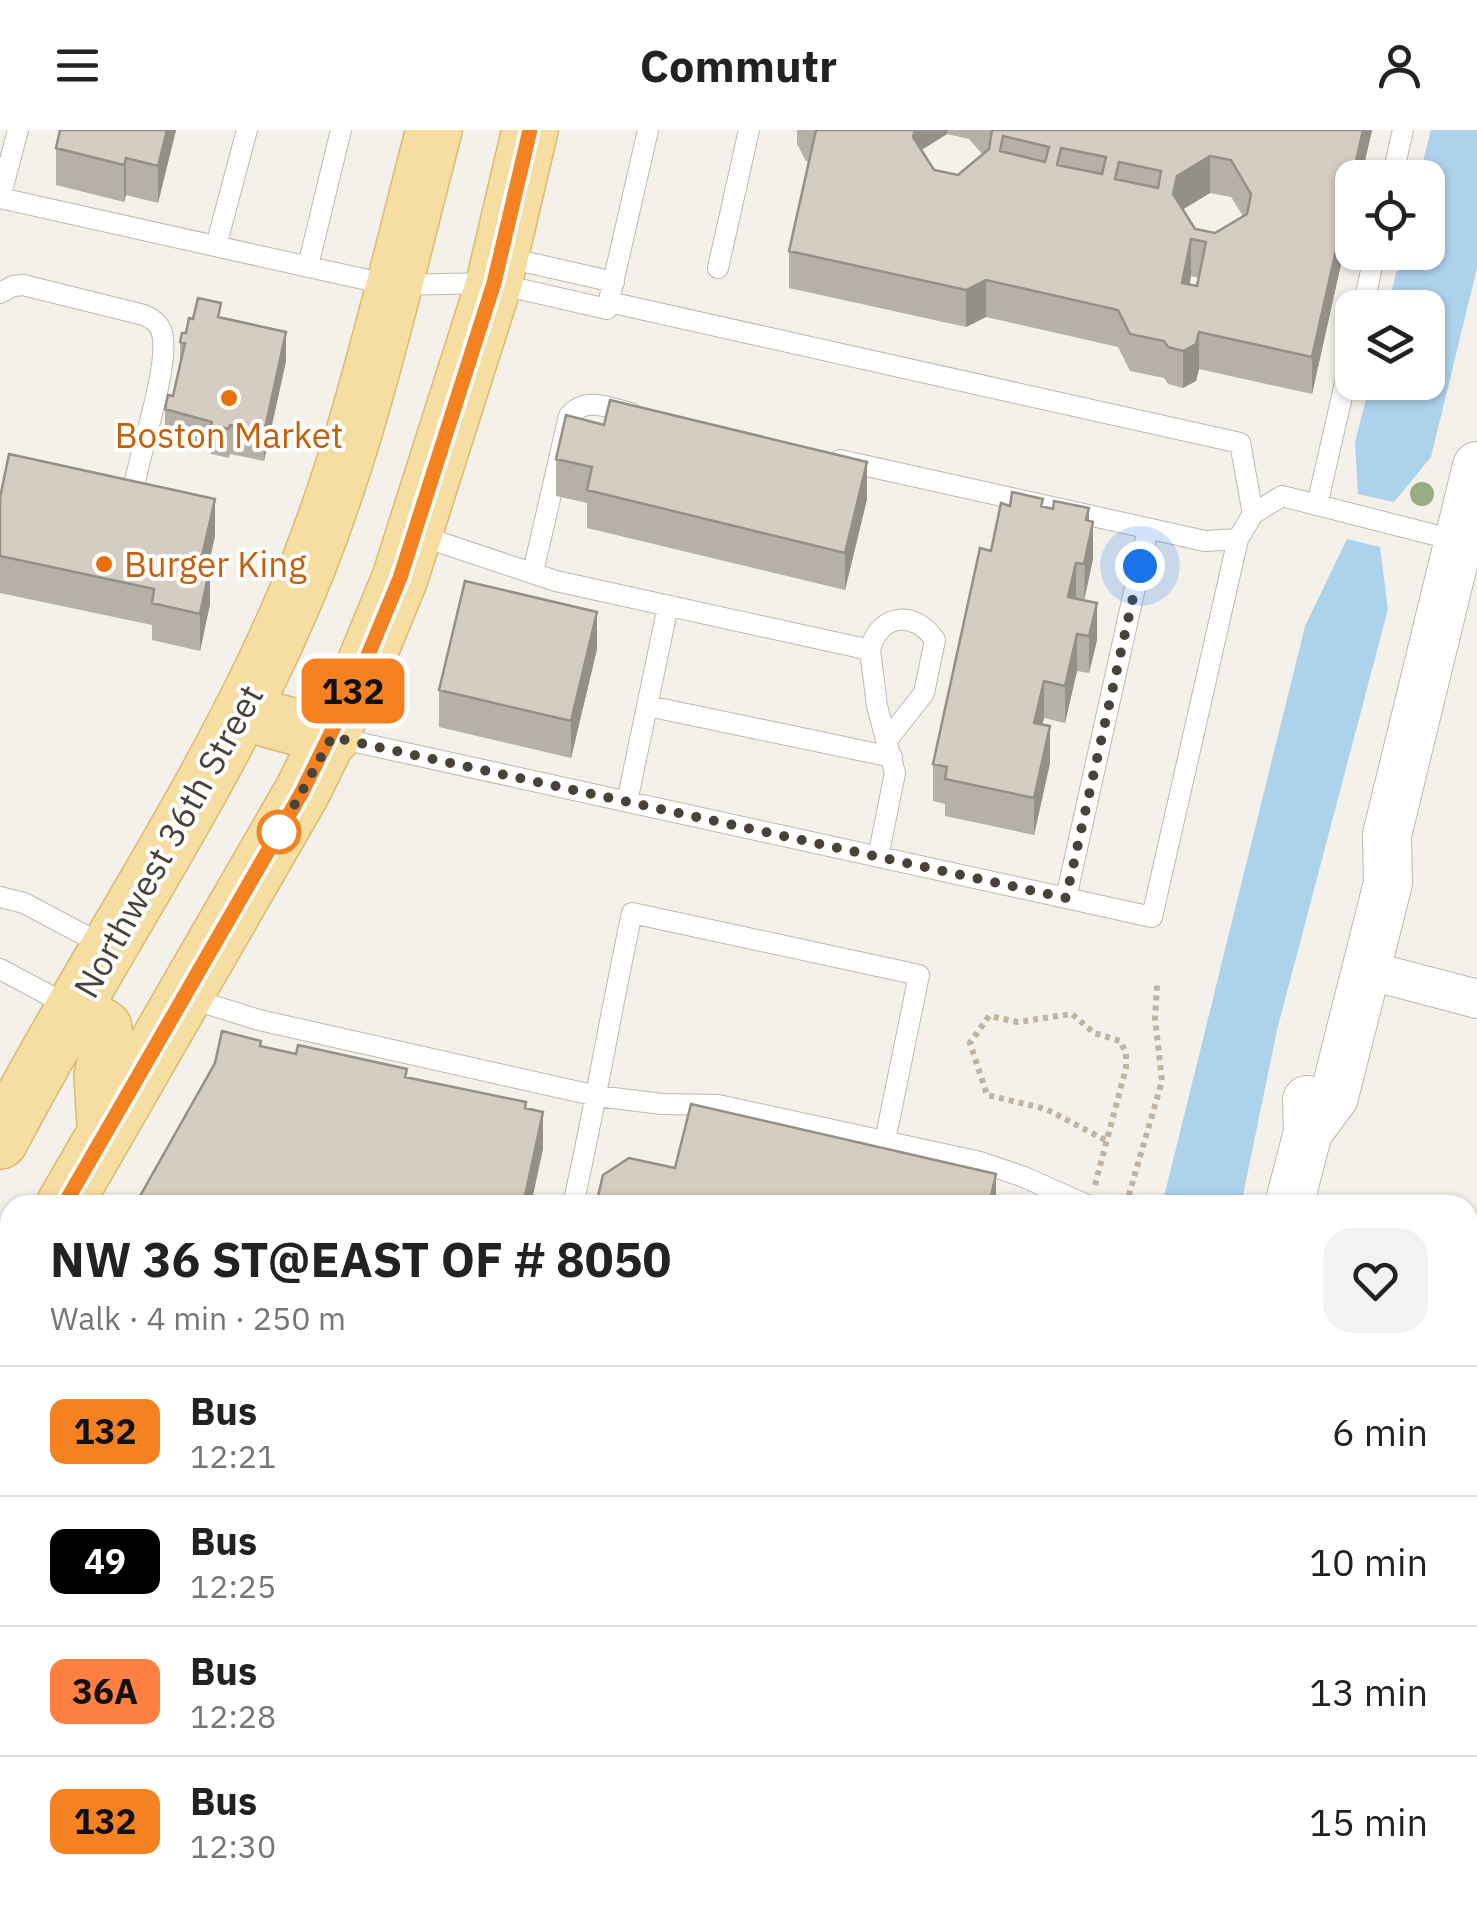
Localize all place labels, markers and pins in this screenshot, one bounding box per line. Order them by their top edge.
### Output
marker: Boston Market [218,387,240,409]
place label: Boston Market [115,412,343,458]
place label: Burger King [124,541,307,587]
marker: Burger King [93,553,115,575]
unlabelled marker [258,811,300,853]

